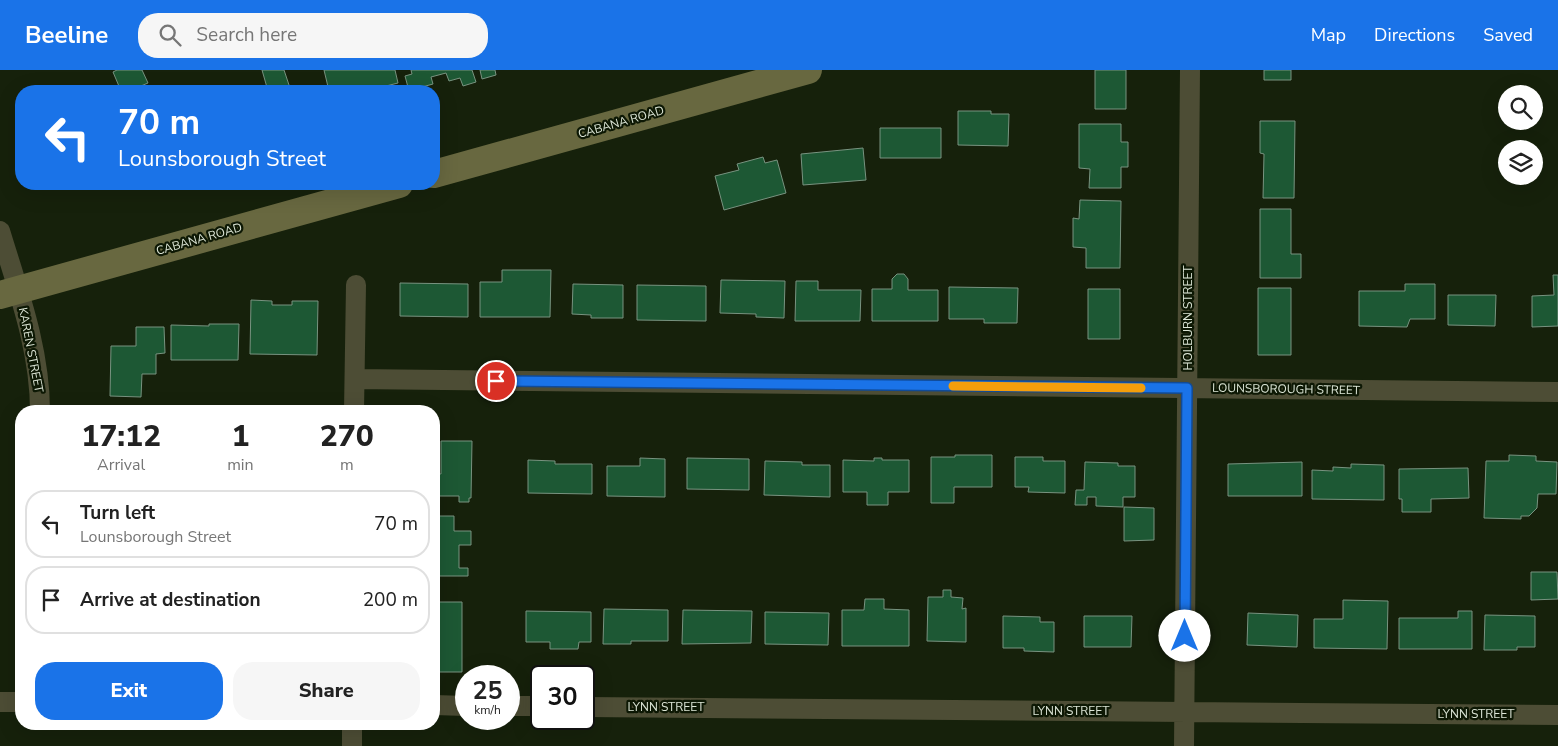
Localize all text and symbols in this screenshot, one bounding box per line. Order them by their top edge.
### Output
search box [138,13,488,58]
text: Beeline [25,19,108,51]
icon: search [156,21,184,49]
text: Search here [196,22,297,48]
text: Map [1311,23,1346,47]
text: Directions [1374,23,1455,47]
text: Saved [1483,23,1533,47]
map controls [1498,85,1543,185]
button: search [1498,85,1543,130]
text: 70 m [118,99,200,146]
street label: CABANA ROAD [576,102,666,142]
icon: left [35,105,100,170]
button: layers [1498,140,1543,185]
text: Lounsborough Street [118,144,326,174]
street label: CABANA ROAD [154,219,244,259]
street label: HOLBURN STREET [1180,265,1196,371]
street label: KAREN STREET [15,306,47,395]
pin [475,360,517,402]
icon: arrive [482,367,510,395]
street label: LOUNSBOROUGH STREET [1212,380,1361,398]
text: 17:12 [81,416,161,457]
text: 1 [231,416,249,457]
text: 270 [320,416,374,457]
text: Arrival [97,454,145,476]
text: min [227,454,254,476]
text: m [340,454,354,476]
text: Turn left [80,500,155,526]
icon: left [37,510,65,538]
text: 70 m [374,511,418,537]
text: Lounsborough Street [80,526,231,548]
icon: arrive [37,586,65,614]
text: Arrive at destination [80,587,261,613]
text: 200 m [363,587,418,613]
position arrow [1158,609,1210,661]
button: Exit [35,662,223,720]
button: Share [233,662,420,720]
speed limit sign: 30 [530,665,595,730]
text: 25 [472,674,503,708]
street label: LYNN STREET [628,699,705,715]
text: km/h [474,702,501,718]
street label: LYNN STREET [1033,703,1110,719]
street label: LYNN STREET [1438,706,1515,722]

